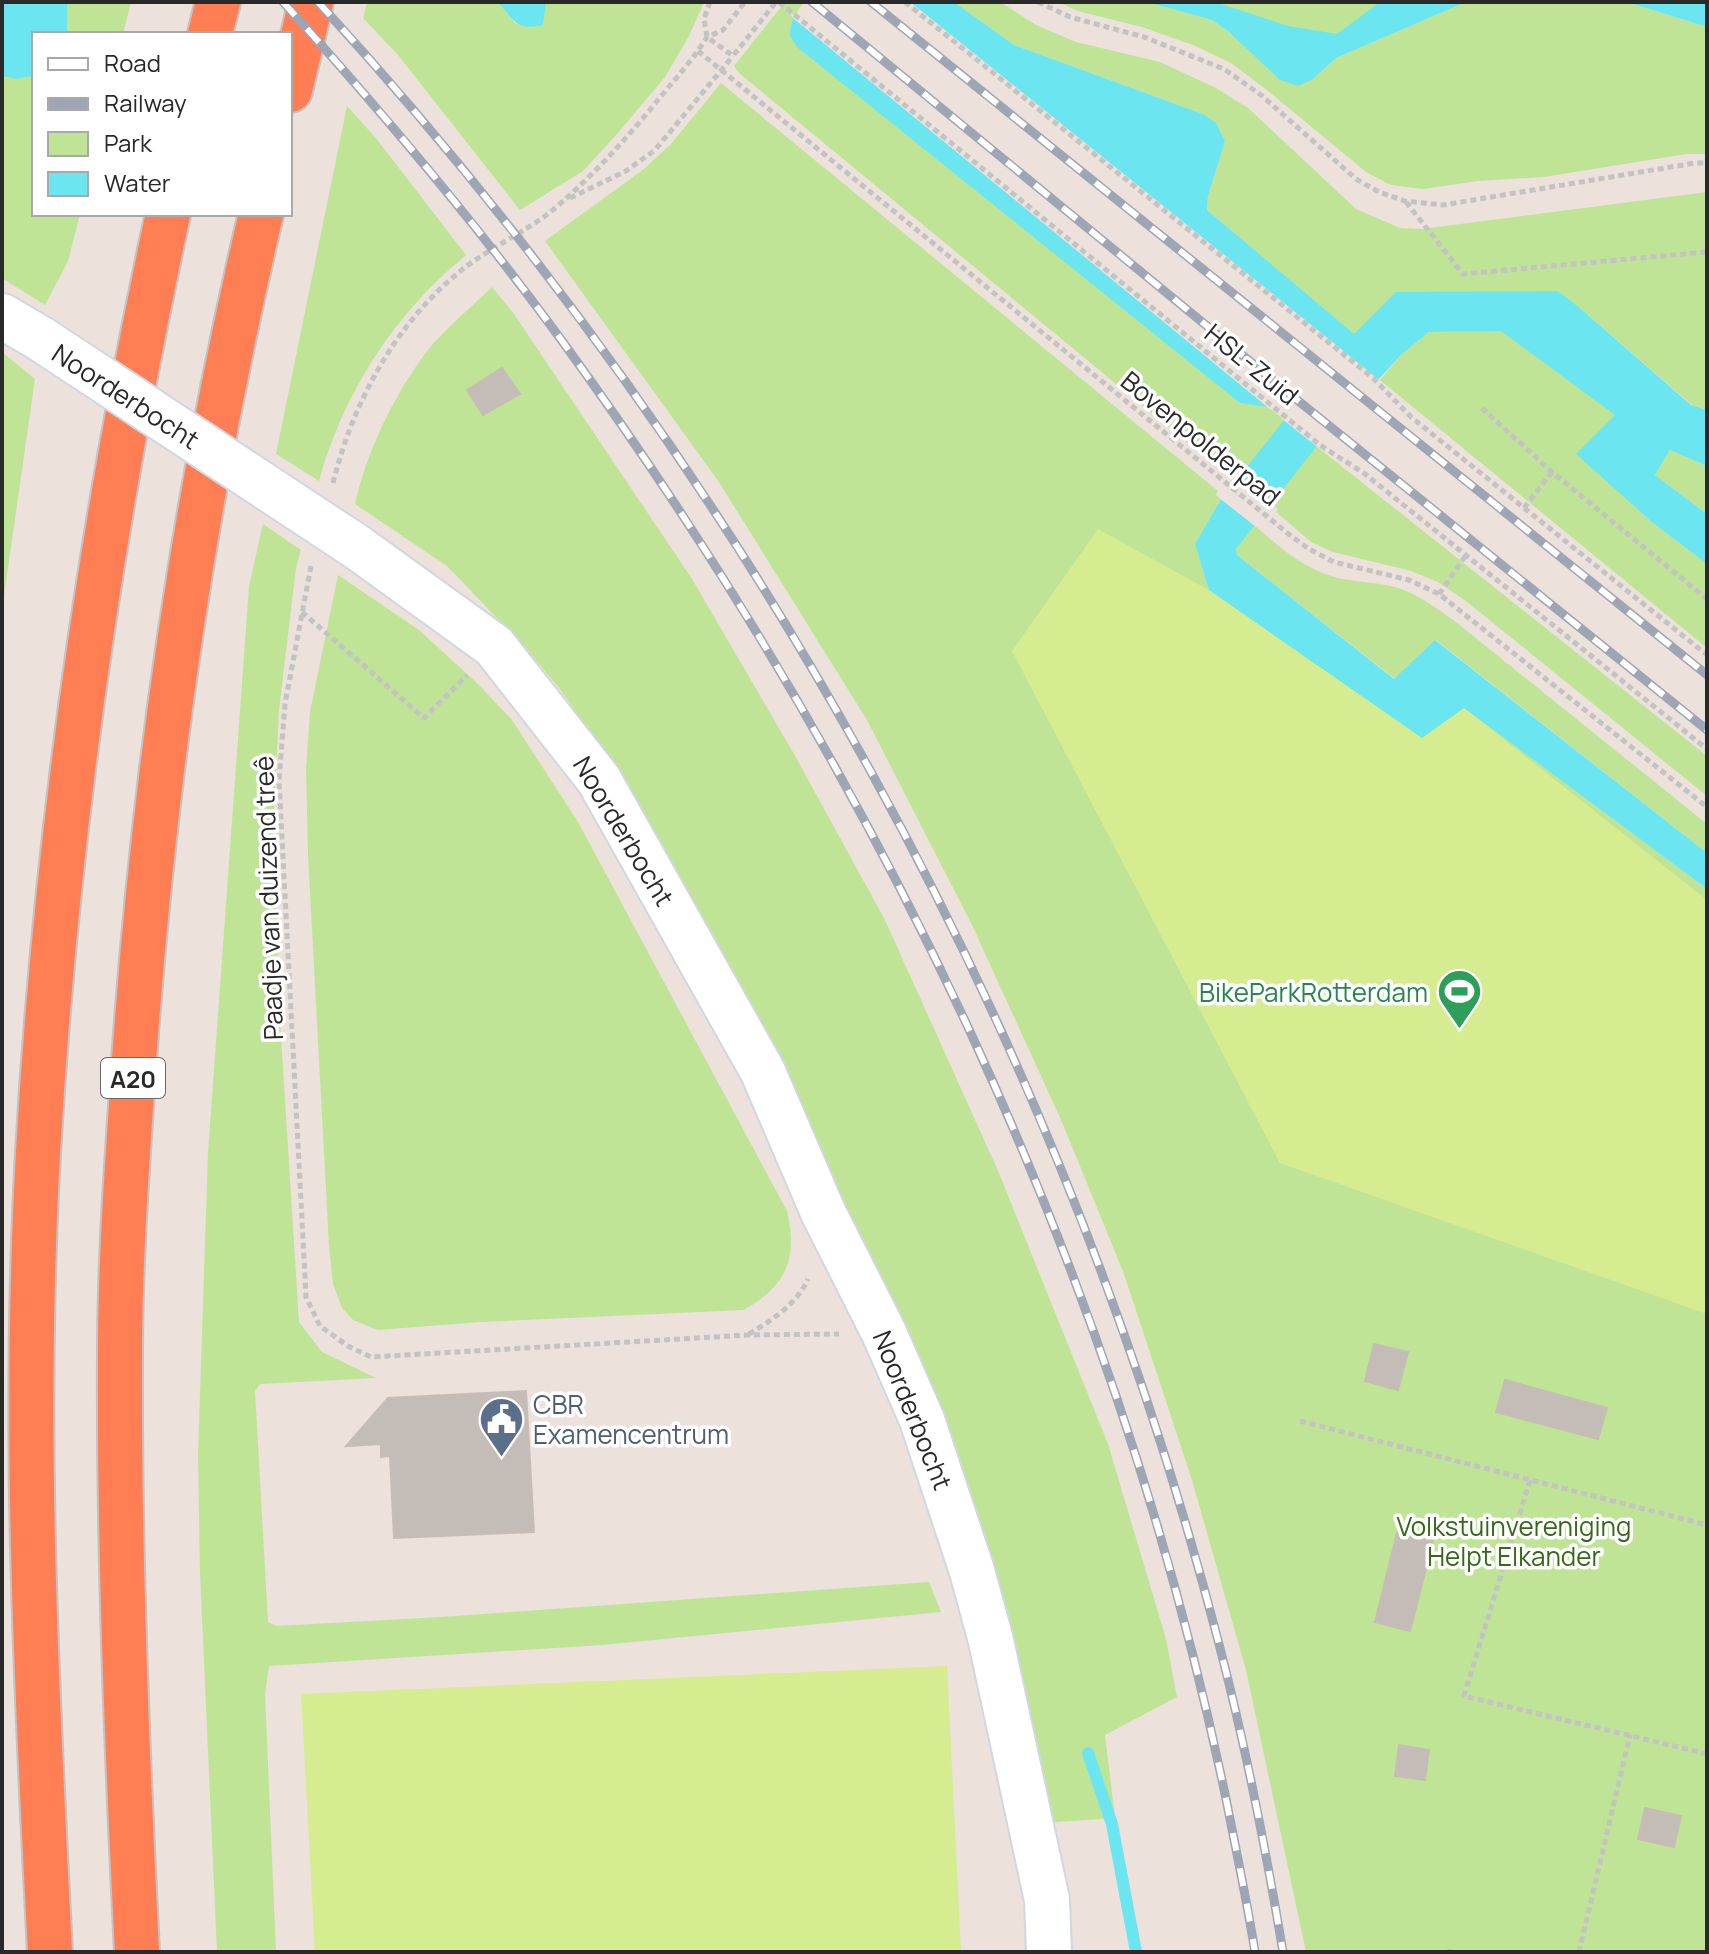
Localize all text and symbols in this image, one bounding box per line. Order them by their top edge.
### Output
legend [32,32,292,216]
text: Road [104,46,161,79]
text: Railway [104,86,187,119]
text: Park [104,126,153,159]
text: Water [104,166,171,199]
street label: HSL-Zuid [1198,315,1306,413]
street label: Noorderbocht [45,335,207,457]
street label: Bovenpolderpad [1114,362,1288,514]
street label: Noorderbocht [565,749,683,913]
street label: Paadje van duizend treê [245,755,291,1041]
sports icon: BikeParkRotterdam [1435,968,1483,1031]
place label: BikeParkRotterdam [1199,974,1428,1010]
road number: A20 [101,1058,165,1098]
street label: Noorderbocht [865,1325,961,1495]
place label: CBR Examencentrum [533,1386,729,1452]
public building icon: CBR Examencentrum [478,1395,526,1458]
park label: Volkstuinvereniging Helpt Elkander [1397,1508,1631,1574]

